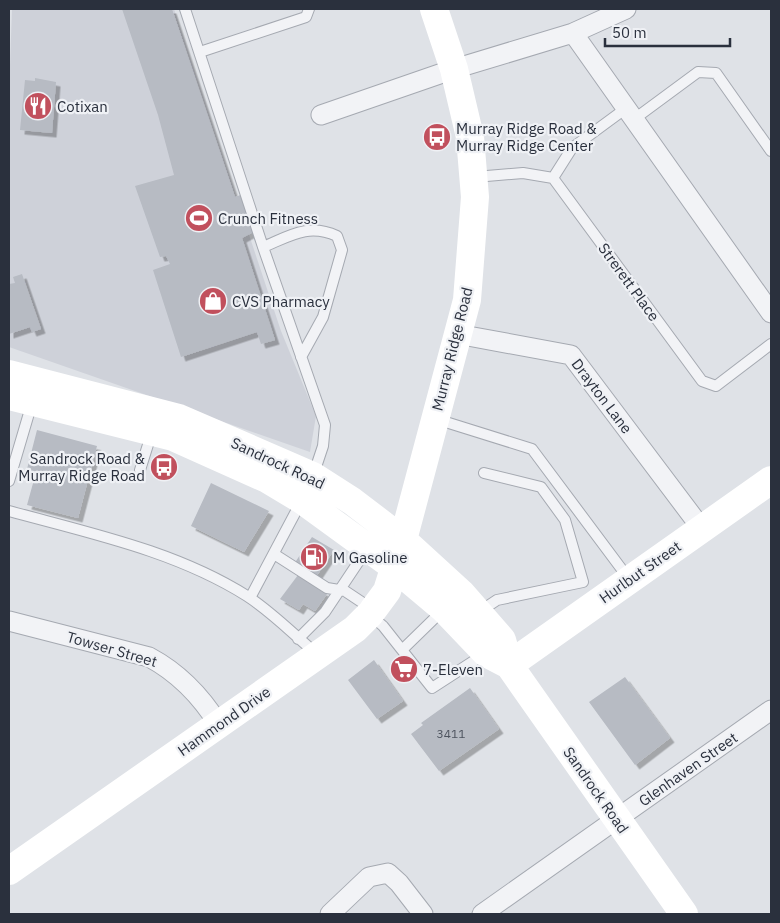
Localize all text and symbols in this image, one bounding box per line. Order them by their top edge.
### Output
scale bar [605,15,730,47]
text: 50 m [612,23,647,42]
restaurant icon: Cotixan [23,91,53,121]
place label: Cotixan [57,97,108,116]
place label: Murray Ridge Road & Murray Ridge Center [456,119,597,155]
bus stop icon: Murray Ridge Road & Murray Ridge Center [422,122,452,152]
sports icon: Crunch Fitness [184,203,214,233]
place label: Crunch Fitness [218,209,318,228]
street label: Strerett Place [594,239,664,325]
street label: Murray Ridge Road [427,285,477,413]
shop icon: CVS Pharmacy [198,286,228,316]
place label: CVS Pharmacy [232,292,330,311]
street label: Drayton Lane [568,355,636,437]
street label: Sandrock Road [228,433,328,493]
place label: Sandrock Road & Murray Ridge Road [18,449,146,485]
bus stop icon: Sandrock Road & Murray Ridge Road [149,452,179,482]
street label: Hurlbut Street [595,537,685,607]
fuel station icon: M Gasoline [299,542,329,572]
place label: M Gasoline [333,548,407,567]
street label: Towser Street [65,627,159,671]
supermarket icon: 7-Eleven [389,654,419,684]
place label: 7-Eleven [423,660,483,679]
street label: Hammond Drive [174,682,274,760]
house number: 3411 [437,726,465,741]
street label: Glenhaven Street [635,728,741,810]
street label: Sandrock Road [559,743,633,837]

